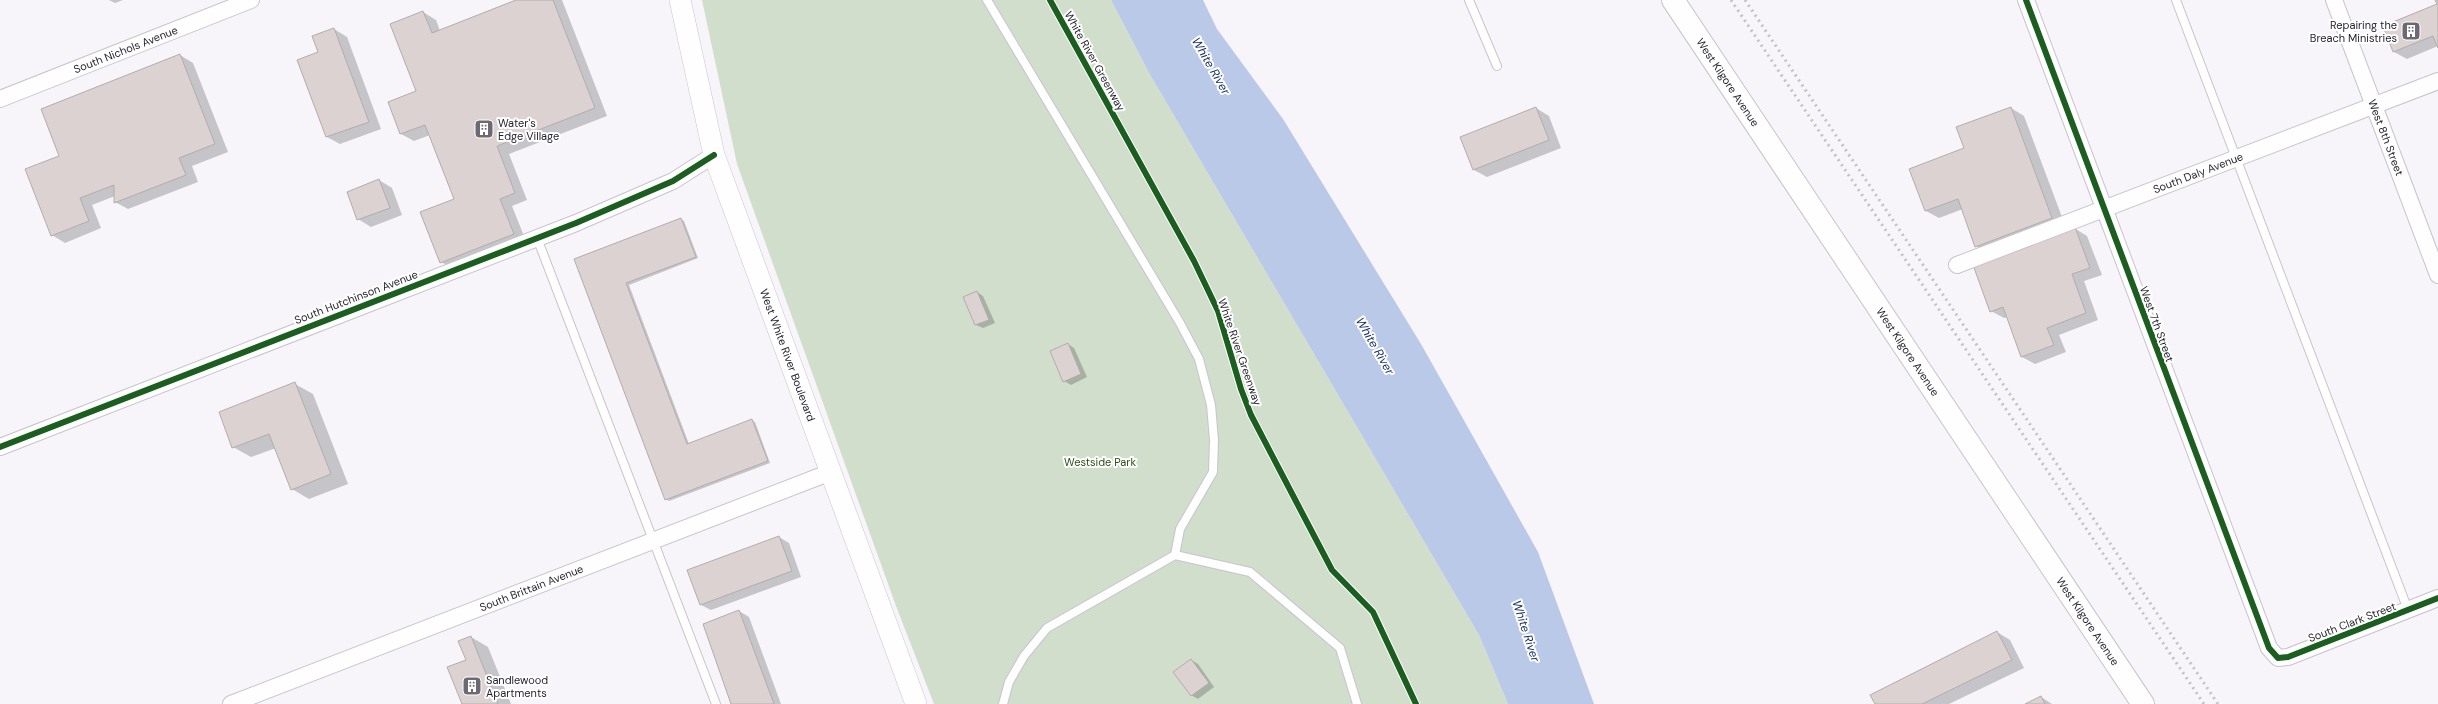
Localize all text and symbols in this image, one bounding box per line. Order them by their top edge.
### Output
street label: White River Greenway [1062,9,1128,113]
place label: Repairing the Breach Ministries [2310,18,2397,45]
building icon: Repairing the Breach Ministries [2400,20,2422,42]
street label: South Nichols Avenue [72,23,180,76]
water label: White River [1188,34,1234,98]
street label: West Kilgore Avenue [1693,35,1762,129]
street label: West 8th Street [2365,97,2407,178]
place label: Water's Edge Village [498,116,559,143]
building icon: Water's Edge Village [473,118,495,140]
street label: South Daly Avenue [2151,149,2245,196]
street label: South Hutchinson Avenue [292,267,420,327]
street label: West 7th Street [2137,284,2177,364]
street label: West White River Boulevard [757,287,818,423]
street label: White River Greenway [1215,297,1265,407]
street label: West Kilgore Avenue [1873,305,1942,399]
water label: White River [1352,314,1398,378]
park label: Westside Park [1064,455,1136,469]
street label: South Brittain Avenue [477,561,585,614]
street label: West Kilgore Avenue [2053,574,2122,668]
water label: White River [1509,598,1544,664]
street label: South Clark Street [2306,599,2398,645]
place label: Sandlewood Apartments [486,673,548,700]
building icon: Sandlewood Apartments [461,675,483,697]

